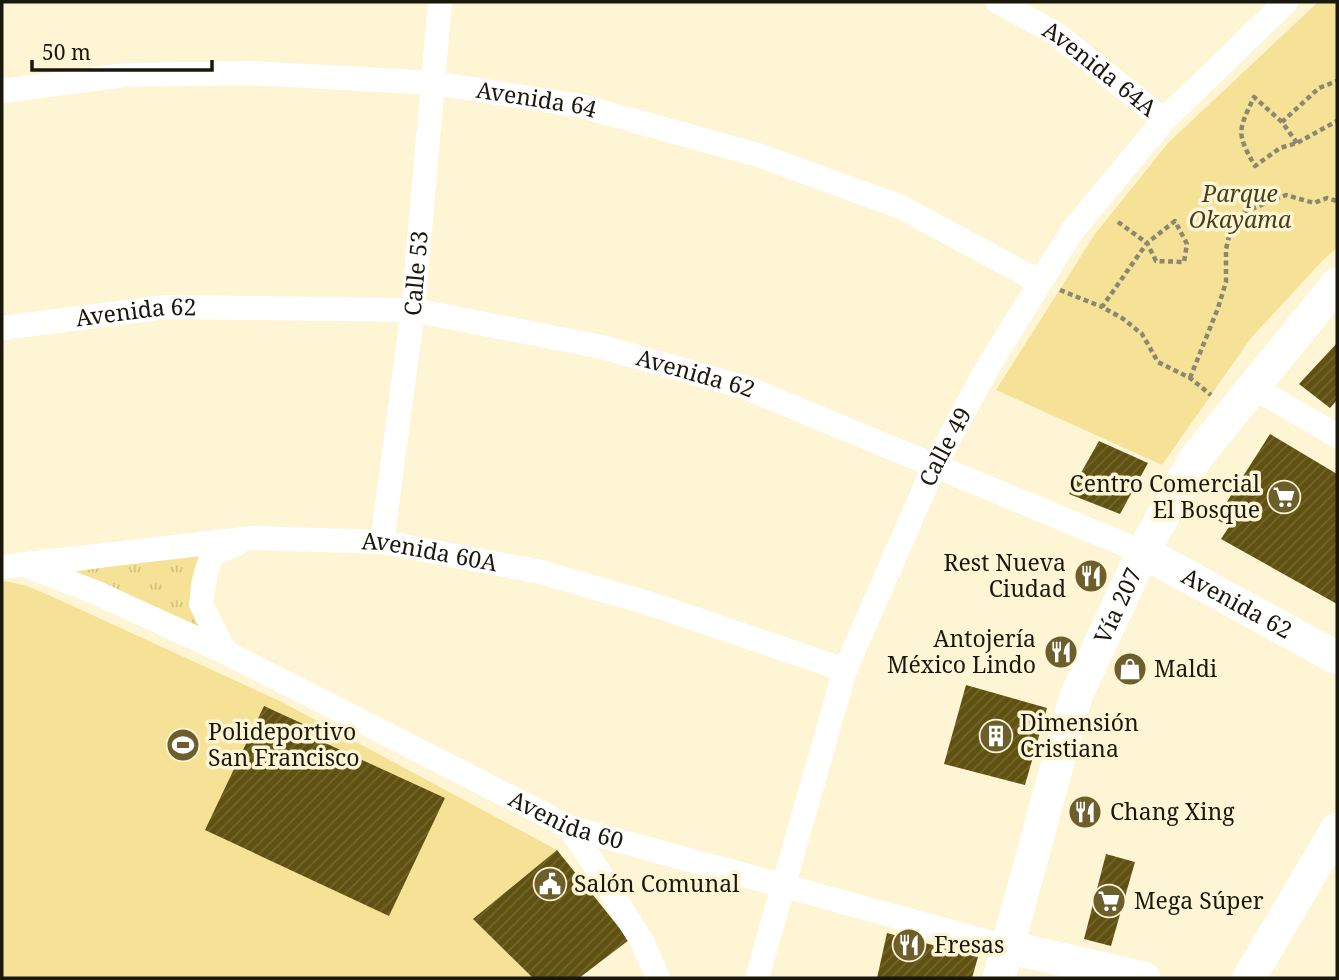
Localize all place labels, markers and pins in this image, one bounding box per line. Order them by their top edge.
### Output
place label: Centro Comercial El Bosque [1070,467,1260,525]
supermarket icon: Centro Comercial El Bosque [1265,478,1303,516]
place label: Rest Nueva Ciudad [943,546,1066,604]
restaurant icon: Rest Nueva Ciudad [1072,557,1110,595]
place label: Antojería México Lindo [887,622,1036,680]
restaurant icon: Antojería México Lindo [1042,633,1080,671]
shop icon: Maldi [1111,650,1149,688]
place label: Maldi [1154,652,1218,684]
place label: Dimensión Cristiana [1020,706,1139,764]
place label: Polideportivo San Francisco [208,715,360,773]
building icon: Dimensión Cristiana [977,717,1015,755]
sports icon: Polideportivo San Francisco [164,726,202,764]
restaurant icon: Chang Xing [1066,793,1104,831]
place label: Chang Xing [1110,795,1235,827]
public building icon: Salón Comunal [531,865,569,903]
place label: Salón Comunal [574,867,739,899]
supermarket icon: Mega Súper [1090,882,1128,920]
place label: Mega Súper [1134,884,1264,916]
restaurant icon: Fresas [890,926,928,964]
place label: Fresas [934,928,1004,960]

